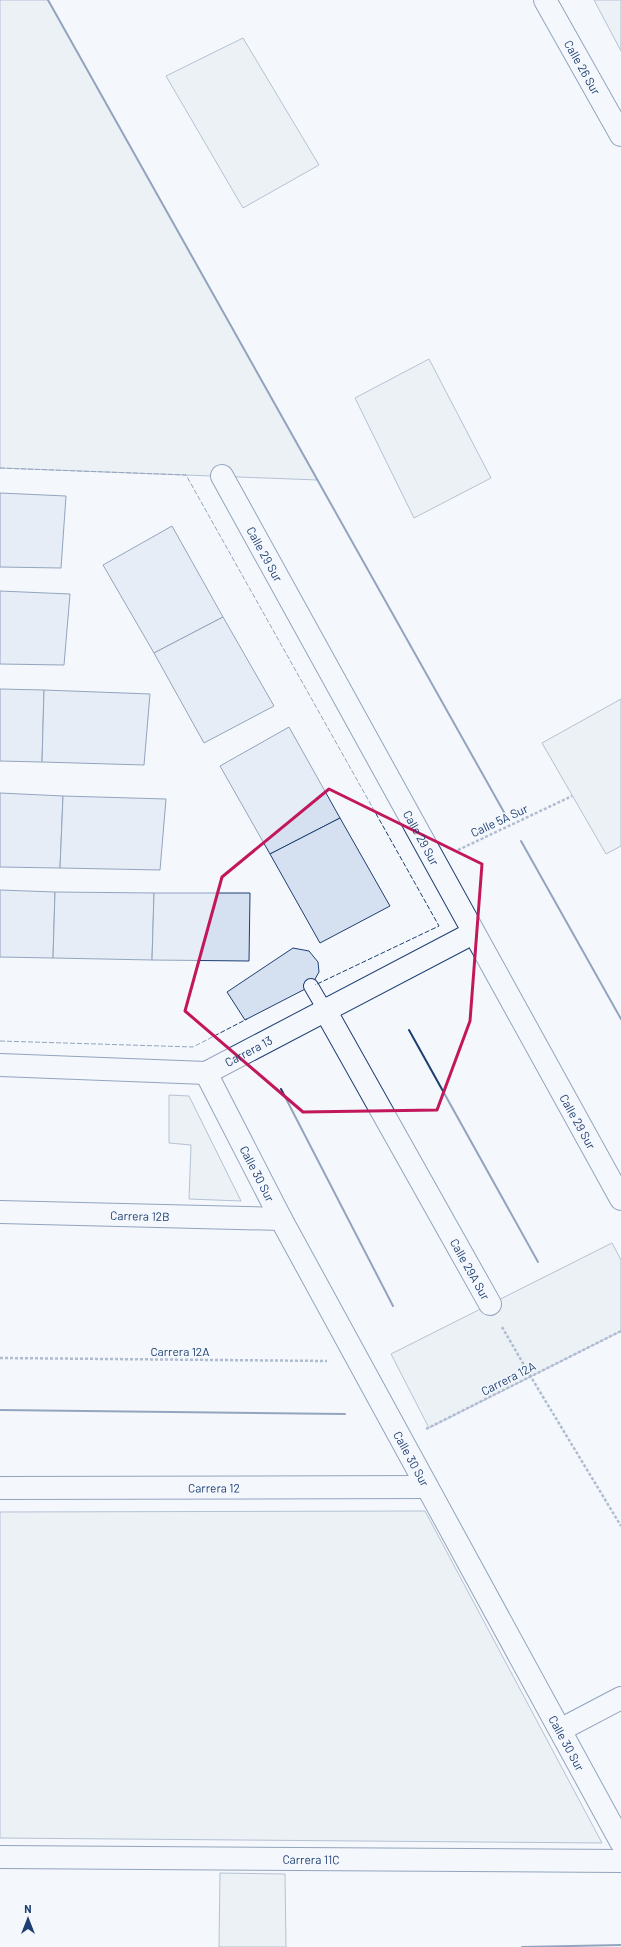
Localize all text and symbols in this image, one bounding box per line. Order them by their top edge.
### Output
street label: Calle 26 Sur [562,37,604,97]
street label: Calle 29 Sur [244,524,286,584]
street label: Calle 5A Sur [468,800,530,839]
street label: Calle 29 Sur [401,808,443,868]
street label: Carrera 13 [222,1033,275,1069]
street label: Calle 29 Sur [557,1091,599,1152]
street label: Calle 30 Sur [237,1143,278,1204]
street label: Carrera 12B [110,1208,170,1223]
street label: Calle 29A Sur [448,1236,493,1303]
street label: Carrera 12A [150,1344,210,1358]
street label: Carrera 12A [478,1358,538,1398]
street label: Calle 30 Sur [391,1428,433,1489]
street label: Carrera 12 [188,1480,240,1495]
street label: Calle 30 Sur [546,1713,588,1774]
street label: Carrera 11C [282,1852,340,1866]
north arrow [8,1899,48,1939]
text: N [24,1902,32,1915]

